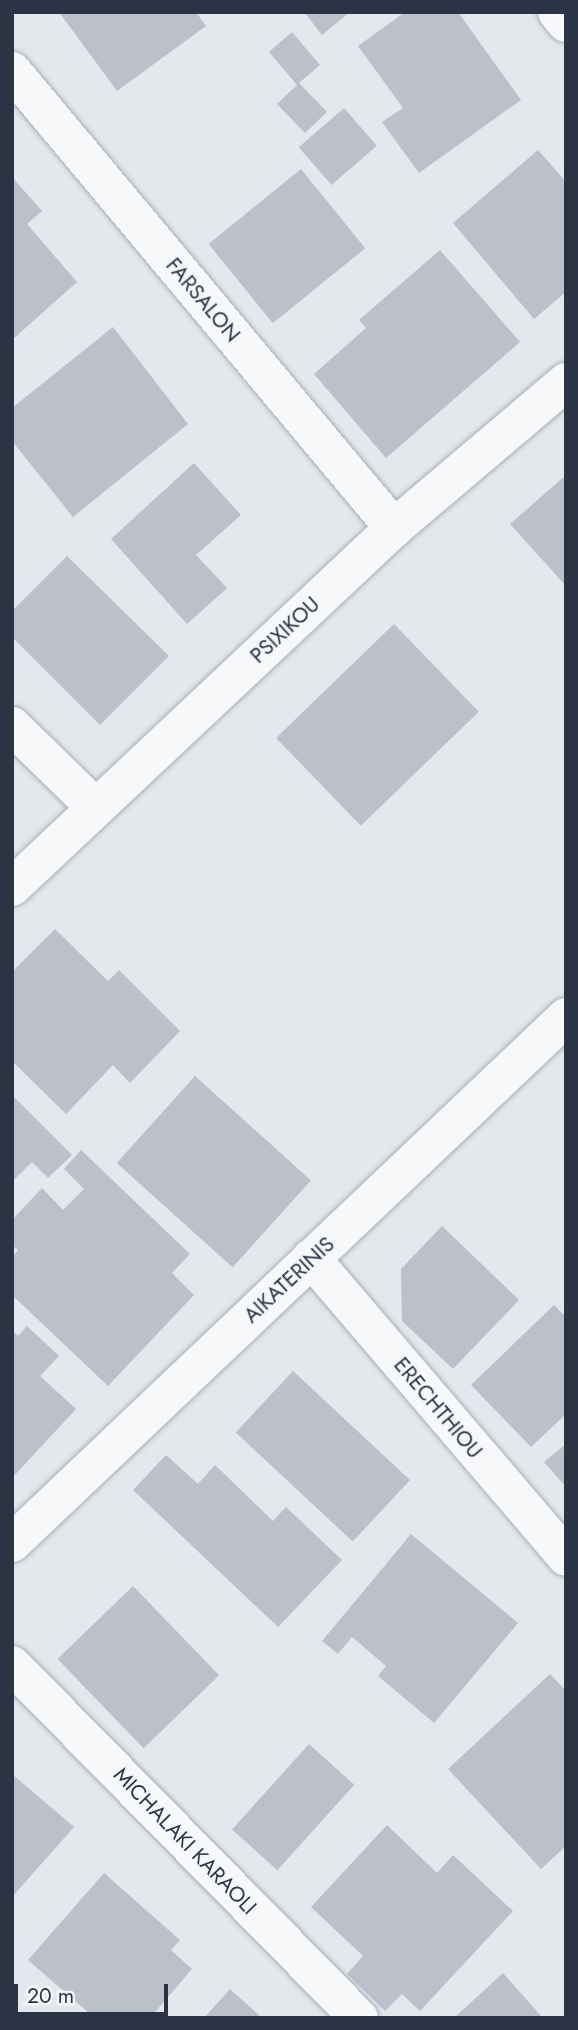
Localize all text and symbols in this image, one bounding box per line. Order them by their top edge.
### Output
street label: FARSALON [161,253,245,347]
street label: PSIXIKOU [245,592,325,668]
street label: AIKATERINIS [239,1232,339,1328]
street label: ERECHTHIOU [389,1352,487,1464]
street label: MICHALAKI KARAOLI [108,1762,262,1920]
scale bar [18,1970,172,2014]
text: 20 m [27,1981,74,2011]

